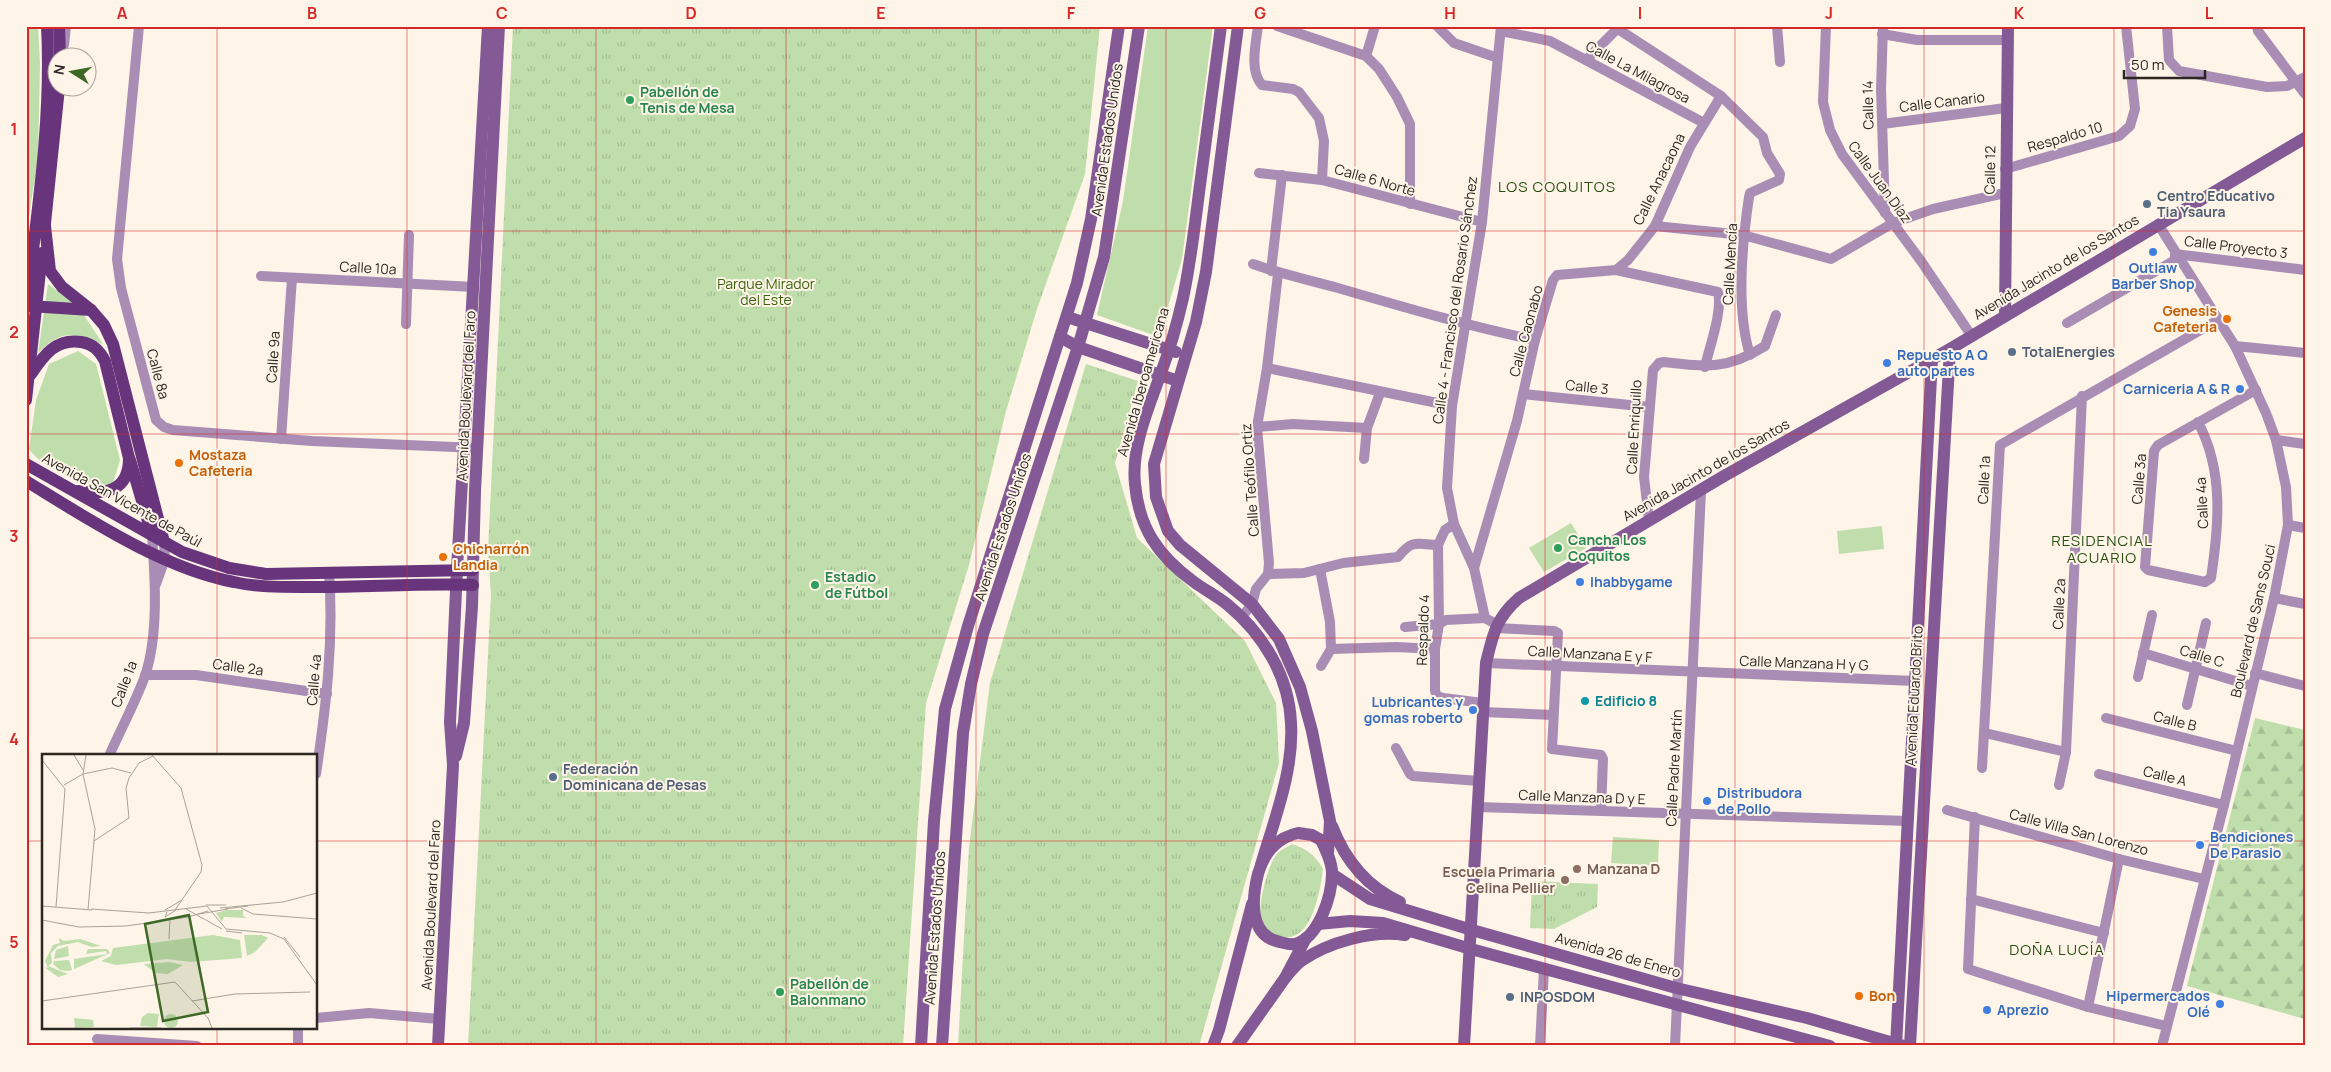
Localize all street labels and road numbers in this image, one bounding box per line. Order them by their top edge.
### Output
street label: Calle La Milagrosa [1583,36,1694,107]
street label: Avenida Estados Unidos [1086,62,1127,218]
street label: Calle 14 [1858,80,1877,130]
street label: Calle Canario [1898,87,1986,116]
street label: Respaldo 10 [2025,117,2105,156]
street label: Calle Anacaona [1628,130,1689,228]
street label: Calle Juan Díaz [1844,137,1917,226]
street label: Calle 12 [1980,145,1999,195]
street label: Calle 6 Norte [1333,159,1418,200]
street label: Calle 4 - Francisco del Rosario Sánchez [1428,175,1481,425]
street label: Avenida Jacinto de los Santos [1969,210,2142,324]
street label: Calle Mencía [1718,223,1741,305]
street label: Calle Proyecto 3 [2183,231,2289,262]
street label: Calle 10a [339,257,397,278]
street label: Calle Caonabo [1504,283,1547,379]
street label: Avenida Iberoamericana [1112,305,1173,459]
street label: Avenida Boulevard del Faro [452,310,479,482]
street label: Calle 9a [261,330,284,383]
street label: Calle 8a [143,347,174,401]
street label: Calle 3 [1565,375,1609,398]
street label: Calle Enriquillo [1622,379,1645,475]
street label: Avenida Jacinto de los Santos [1619,414,1793,525]
street label: Calle Teófilo Ortiz [1236,423,1263,537]
street label: Avenida San Vicente de Paúl [39,448,205,551]
street label: Avenida Estados Unidos [970,451,1035,603]
street label: Calle 3a [2127,453,2150,505]
street label: Calle 1a [1973,455,1994,505]
street label: Calle 4a [2191,477,2212,529]
street label: Boulevard de Sans Souci [2226,542,2279,700]
street label: Calle 2a [2048,578,2069,630]
street label: Respaldo 4 [1412,594,1433,666]
street label: Avenida Eduardo Brito [1900,625,1927,767]
street label: Calle C [2178,640,2227,671]
street label: Calle Manzana E y F [1527,641,1653,666]
street label: Calle Manzana H y G [1739,651,1869,674]
street label: Calle 2a [211,654,265,679]
street label: Calle 4a [302,654,325,706]
street label: Calle 1a [106,658,141,710]
street label: Calle B [2152,706,2199,735]
street label: Calle Padre Martín [1661,709,1686,827]
street label: Calle A [2141,761,2189,790]
street label: Calle Manzana D y E [1518,785,1646,808]
street label: Calle Villa San Lorenzo [2008,804,2151,859]
street label: Avenida Boulevard del Faro [417,819,444,991]
street label: Avenida Estados Unidos [920,850,949,1006]
street label: Avenida 26 de Enero [1553,927,1683,982]

